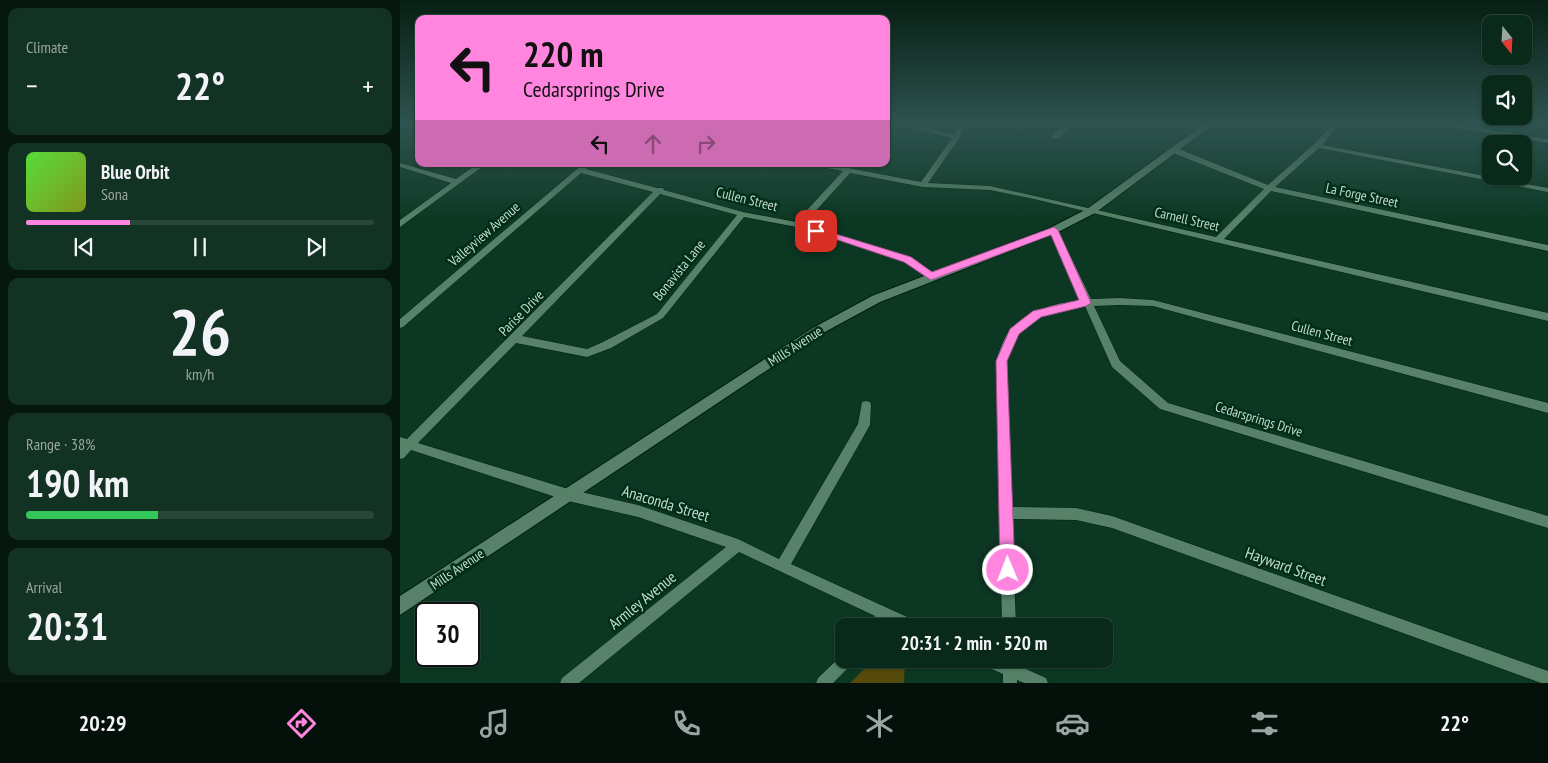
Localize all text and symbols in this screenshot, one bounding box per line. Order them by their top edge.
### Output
north arrow [1482,15,1532,65]
map controls [1482,15,1532,185]
text: 220 m [523,31,604,77]
icon: left [440,35,505,100]
text: Climate [26,37,68,57]
text: 22° [175,61,225,110]
text: − [26,67,38,104]
text: + [362,67,374,104]
text: Cedarsprings Drive [523,75,665,103]
button: sound [1482,75,1532,125]
icon: left [586,130,614,158]
icon: ahead [639,130,667,158]
icon: right [692,130,720,158]
button: search [1482,135,1532,185]
text: Blue Orbit [101,160,170,184]
street label: La Forge Street [1324,179,1400,211]
street label: Cullen Street [714,183,780,215]
text: Sona [101,184,128,204]
street label: Valleyview Avenue [444,198,524,271]
street label: Carnell Street [1153,203,1221,235]
pin [795,210,837,252]
icon: arrive [802,217,830,245]
icon: previous [70,233,98,261]
icon: pause [186,233,214,261]
icon: next [302,233,330,261]
street label: Bonavista Lane [649,236,709,304]
street label: Parise Drive [495,286,548,340]
text: 26 [169,289,231,373]
street label: Cullen Street [1289,316,1355,350]
street label: Mills Avenue [764,322,826,370]
text: km/h [186,364,214,384]
street label: Cedarsprings Drive [1213,397,1305,441]
text: Range · 38% [26,434,95,454]
text: 190 km [26,458,129,507]
street label: Anaconda Street [620,480,713,526]
street label: Hayward Street [1243,542,1330,590]
position arrow [981,543,1033,595]
street label: Mills Avenue [427,544,488,594]
street label: Armley Avenue [604,567,680,633]
text: Arrival [26,577,62,597]
text: 20:31 [26,601,108,650]
speed limit sign: 30 [415,602,480,667]
text: 20:31 · 2 min · 520 m [901,631,1047,655]
icon: directions [284,706,319,741]
icon: music [477,706,512,741]
icon: phone [669,706,704,741]
icon: climate [862,706,897,741]
icon: car [1055,706,1090,741]
icon: filters [1247,706,1282,741]
text: 20:29 [79,709,126,737]
text: 22° [1440,709,1469,737]

